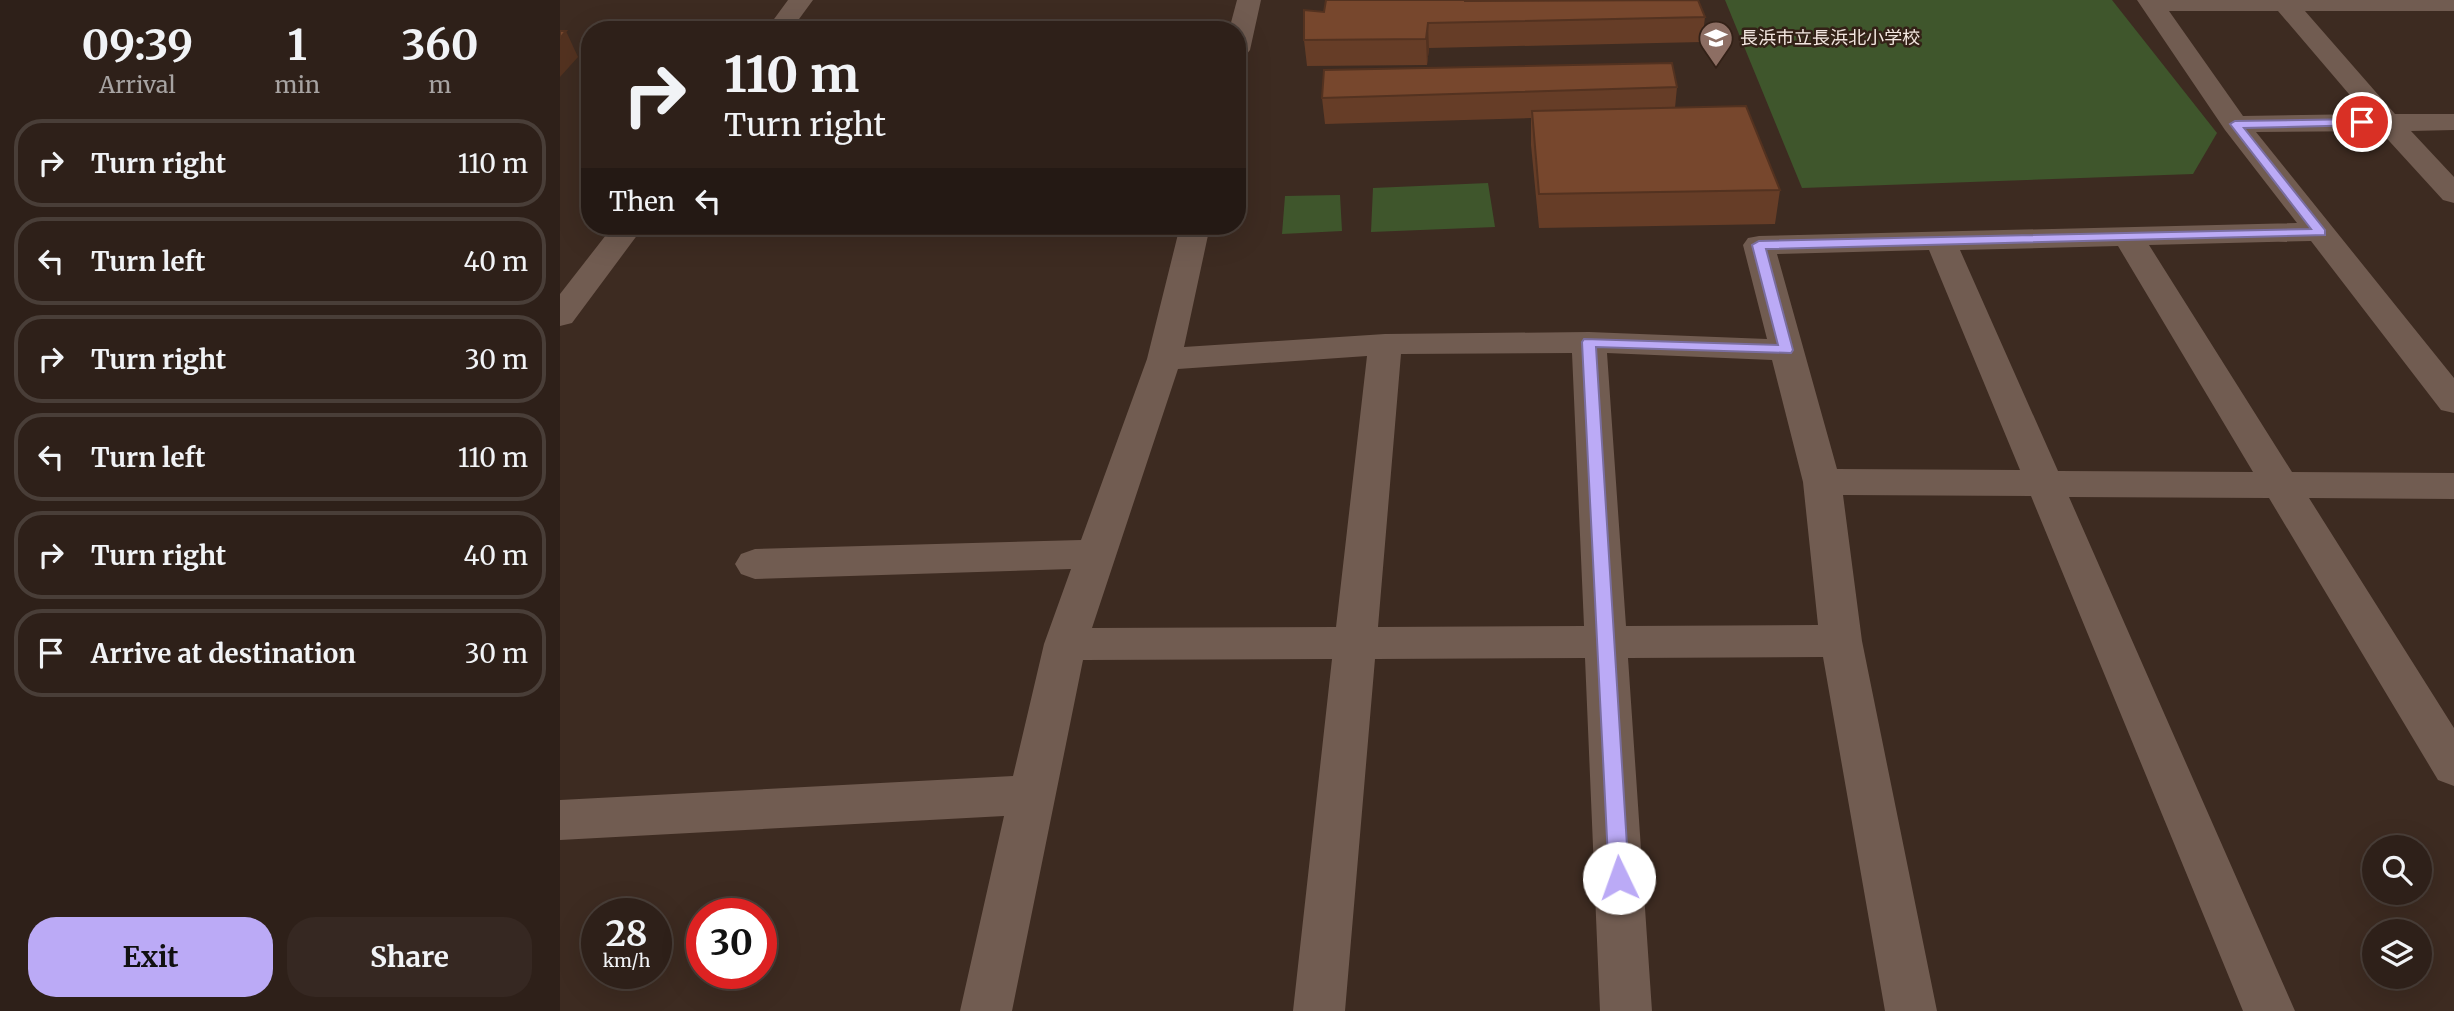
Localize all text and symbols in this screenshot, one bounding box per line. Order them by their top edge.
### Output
text: 09:39 [81,19,193,71]
text: 1 [288,19,307,71]
text: 360 [402,19,479,71]
school or university icon: 長浜市立長浜北小学校 [1697,19,1735,68]
place label: 長浜市立長浜北小学校 [1740,26,1920,49]
text: 110 m [724,44,859,105]
icon: right [609,49,700,140]
text: Arrival [99,70,176,99]
text: min [275,70,320,99]
text: m [429,70,451,99]
pin [2332,92,2392,152]
icon: arrive [2343,103,2381,141]
text: Turn right [724,105,886,145]
icon: right [32,144,70,182]
text: Turn right [91,147,226,180]
text: 110 m [458,147,528,180]
icon: left [689,182,727,220]
text: Then [609,185,675,218]
icon: left [32,242,70,280]
text: Turn left [91,245,205,278]
text: 40 m [464,245,528,278]
icon: right [32,340,70,378]
text: Turn right [91,343,226,376]
text: 30 m [465,343,528,376]
icon: left [32,438,70,476]
text: Turn left [91,441,205,474]
text: 110 m [458,441,528,474]
icon: right [32,536,70,574]
text: Turn right [91,539,226,572]
text: 40 m [464,539,528,572]
icon: arrive [32,634,70,672]
text: Arrive at destination [91,637,356,670]
text: 30 m [465,637,528,670]
map controls [2362,835,2432,989]
button: search [2362,835,2432,905]
position arrow [1582,841,1656,915]
speed limit sign: 30 [686,898,777,989]
text: 28 [605,912,648,956]
button: Exit [28,917,273,997]
button: Share [287,917,532,997]
button: layers [2362,919,2432,989]
text: km/h [603,949,650,972]

